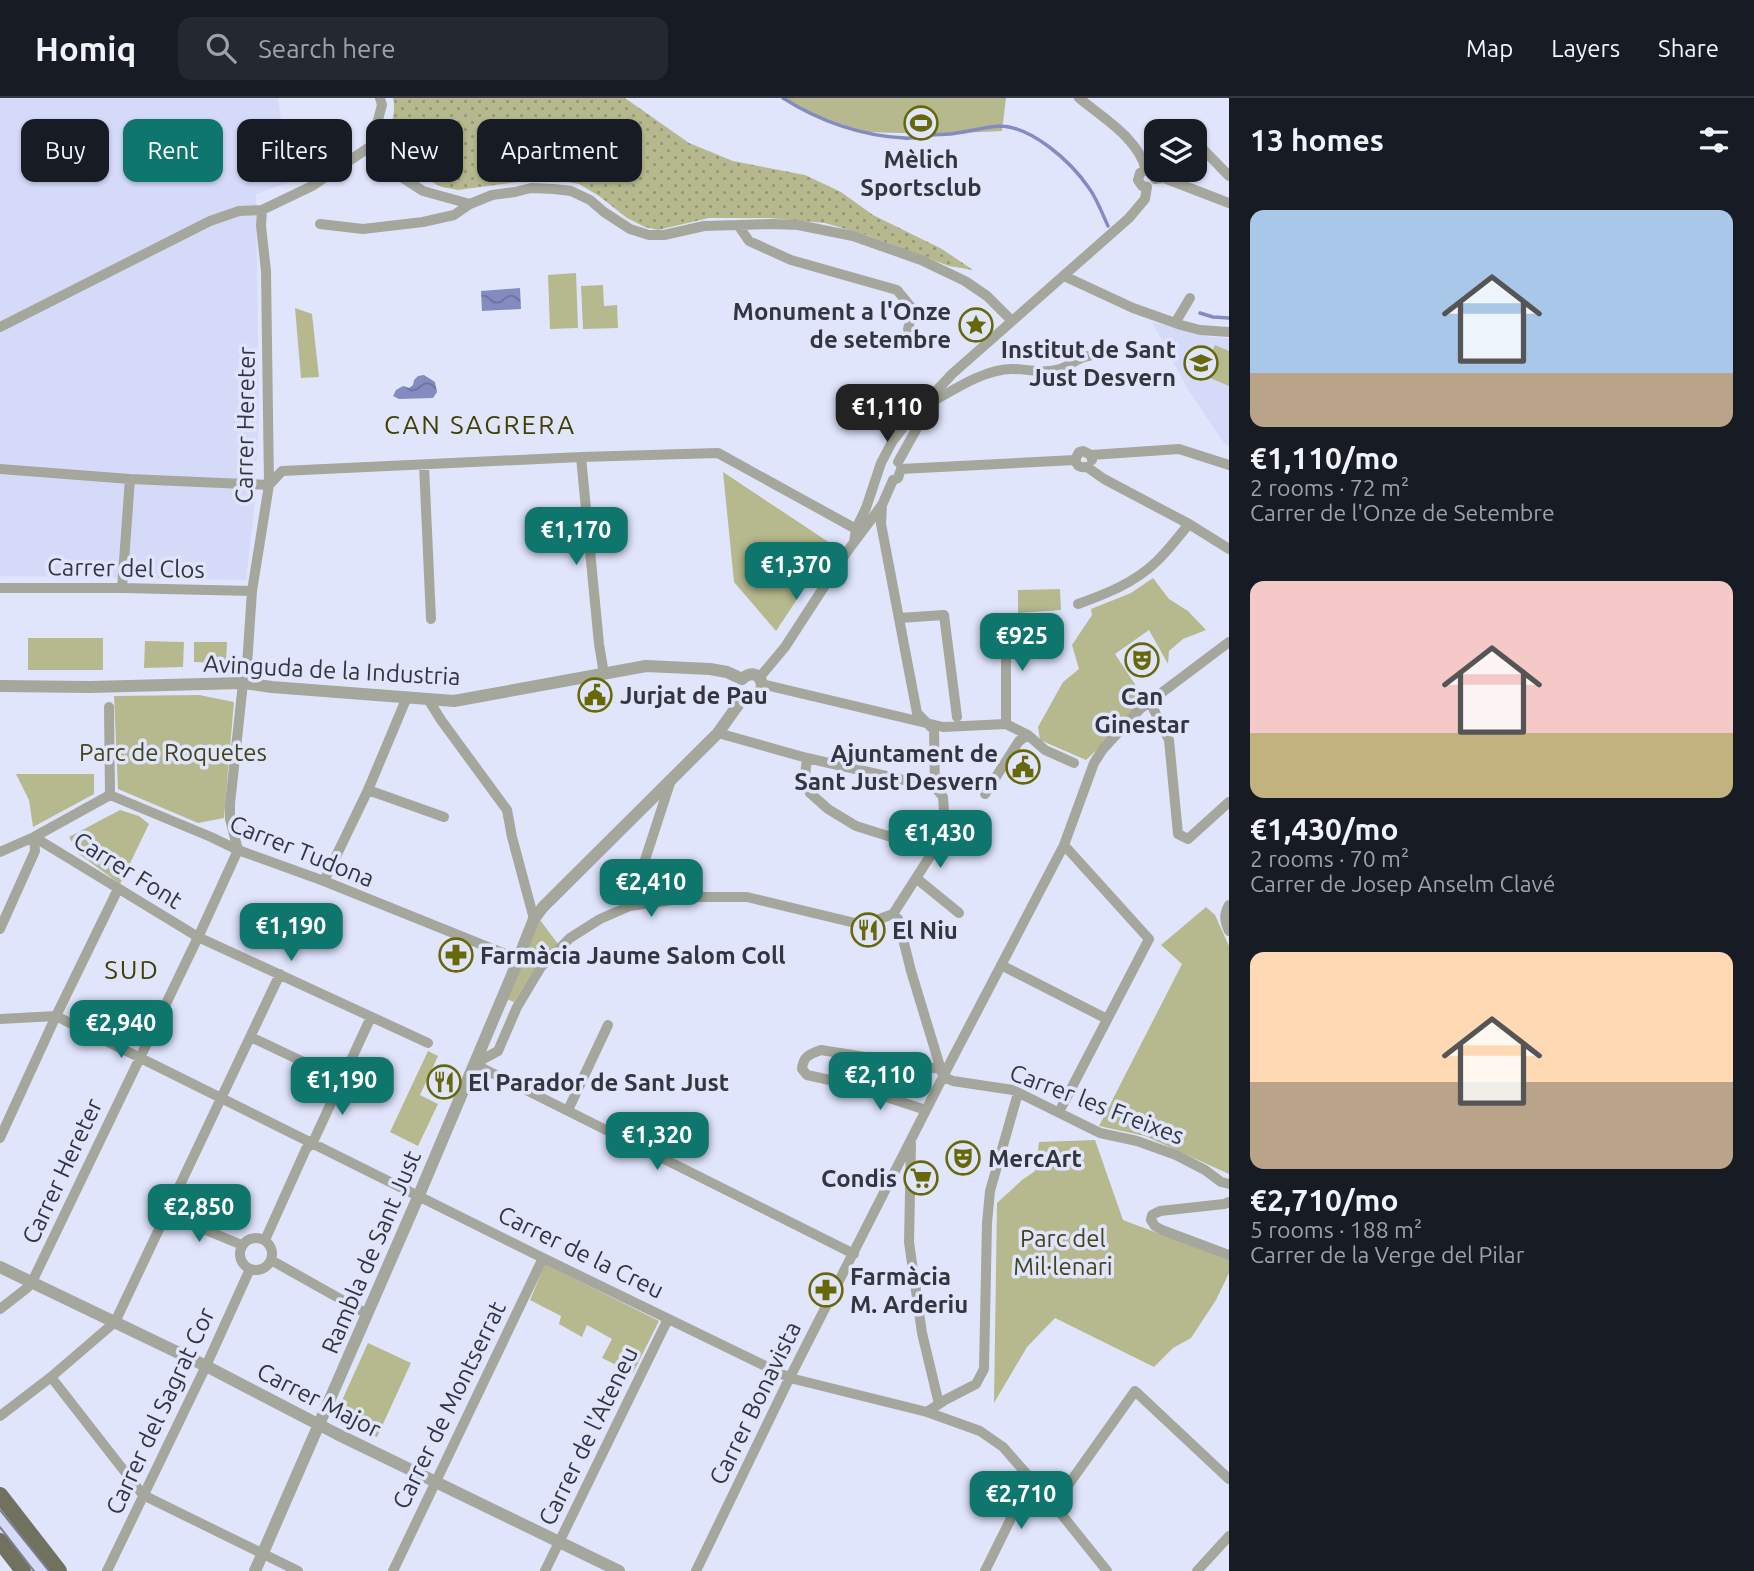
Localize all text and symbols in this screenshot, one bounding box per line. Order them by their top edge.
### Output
search box [178,17,668,80]
icon: search [202,29,240,67]
text: Homiq [35,30,136,67]
text: Search here [258,34,396,63]
text: Map [1466,35,1513,62]
text: Layers [1551,35,1620,62]
text: Share [1658,35,1719,62]
sports icon: Mèlich Sportsclub [902,104,940,142]
chip: Buy [21,119,109,182]
chip: Rent [123,119,223,182]
chip: Filters [237,119,352,182]
chip: New [366,119,463,182]
chip: Apartment [477,119,642,182]
map controls [1144,119,1207,182]
button: layers [1144,119,1207,182]
icon: filters [1695,121,1733,159]
text: 13 homes [1250,123,1384,157]
place label: Mèlich Sportsclub [860,146,982,201]
icon: home [1429,256,1555,382]
place label: Monument a l'Onze de setembre [733,298,951,353]
place icon: Monument a l'Onze de setembre [957,306,995,344]
place label: Institut de Sant Just Desvern [1001,336,1176,391]
school or university icon: Institut de Sant Just Desvern [1182,344,1220,382]
street label: Carrer Hereter [230,346,260,504]
pin: €1,110 [830,384,944,444]
text: €1,110 [852,394,922,419]
district label: CAN SAGRERA [384,410,576,439]
text: €1,110/mo [1250,441,1399,475]
text: 2 rooms · 72 m² [1250,475,1409,500]
text: Carrer de l'Onze de Setembre [1250,500,1555,525]
pin: €1,170 [519,508,633,567]
text: €1,170 [541,517,611,542]
pin: €1,370 [739,542,853,602]
text: €1,370 [761,552,831,577]
street label: Carrer del Clos [47,553,205,583]
pin: €925 [981,614,1063,673]
text: €925 [996,623,1048,648]
icon: home [1429,627,1555,753]
theatre icon: Can Ginestar [1123,641,1161,679]
street label: Avinguda de la Industria [203,650,461,690]
public building icon: Jurjat de Pau [576,676,614,714]
place label: Jurjat de Pau [620,682,768,709]
place label: Can Ginestar [1094,683,1190,738]
park label: Parc de Roquetes [79,739,267,766]
place label: Ajuntament de Sant Just Desvern [794,740,998,795]
public building icon: Ajuntament de Sant Just Desvern [1004,748,1042,786]
street label: Carrer Tudona [226,810,378,892]
pin: €1,430 [883,810,997,870]
text: €1,430/mo [1250,812,1399,846]
text: €1,430 [905,820,975,845]
street label: Carrer Font [69,826,188,914]
text: 2 rooms · 70 m² [1250,846,1409,871]
pin: €2,410 [594,860,708,919]
text: €2,410 [616,869,686,894]
text: Carrer de Josep Anselm Clavé [1250,871,1555,896]
pin: €1,190 [234,904,348,963]
restaurant icon: El Niu [849,911,887,949]
text: €1,190 [256,913,326,938]
place label: El Niu [892,917,958,944]
pharmacy icon: Farmàcia Jaume Salom Coll [437,936,475,974]
place label: Farmàcia Jaume Salom Coll [480,942,785,969]
district label: SUD [104,955,160,984]
icon: home [1429,998,1555,1124]
pin: €2,940 [64,1000,178,1060]
text: €2,940 [86,1010,156,1035]
pin: €2,110 [823,1052,937,1112]
pin: €1,190 [285,1058,399,1117]
street label: Carrer les Freixes [1006,1058,1188,1150]
text: €2,110 [845,1062,915,1087]
restaurant icon: El Parador de Sant Just [425,1063,463,1101]
text: €1,190 [307,1067,377,1092]
place label: El Parador de Sant Just [468,1069,729,1096]
street label: Carrer Hereter [17,1094,107,1248]
pin: €1,320 [600,1112,714,1172]
text: €1,320 [622,1122,692,1147]
theatre icon: MercArt [944,1139,982,1177]
place label: MercArt [988,1145,1082,1172]
street label: Rambla de Sant Just [316,1146,426,1358]
supermarket icon: Condis [902,1159,940,1197]
place label: Condis [821,1165,897,1192]
text: €2,710/mo [1250,1183,1399,1217]
pin: €2,850 [142,1184,256,1244]
text: €2,850 [164,1194,234,1219]
street label: Carrer de la Creu [494,1200,668,1304]
text: 5 rooms · 188 m² [1250,1217,1422,1242]
park label: Parc del Mil·lenari [1013,1225,1113,1280]
text: Carrer de la Verge del Pilar [1250,1242,1524,1267]
place label: Farmàcia M. Arderiu [850,1263,968,1318]
pharmacy icon: Farmàcia M. Arderiu [807,1271,845,1309]
street label: Carrer de Montserrat [387,1296,511,1513]
street label: Carrer del Sagrat Cor [100,1303,220,1519]
street label: Carrer Bonavista [704,1317,806,1489]
street label: Carrer de l'Ateneu [533,1342,643,1530]
street label: Carrer Major [253,1357,385,1443]
pin: €2,710 [964,1472,1078,1531]
text: €2,710 [986,1481,1056,1506]

